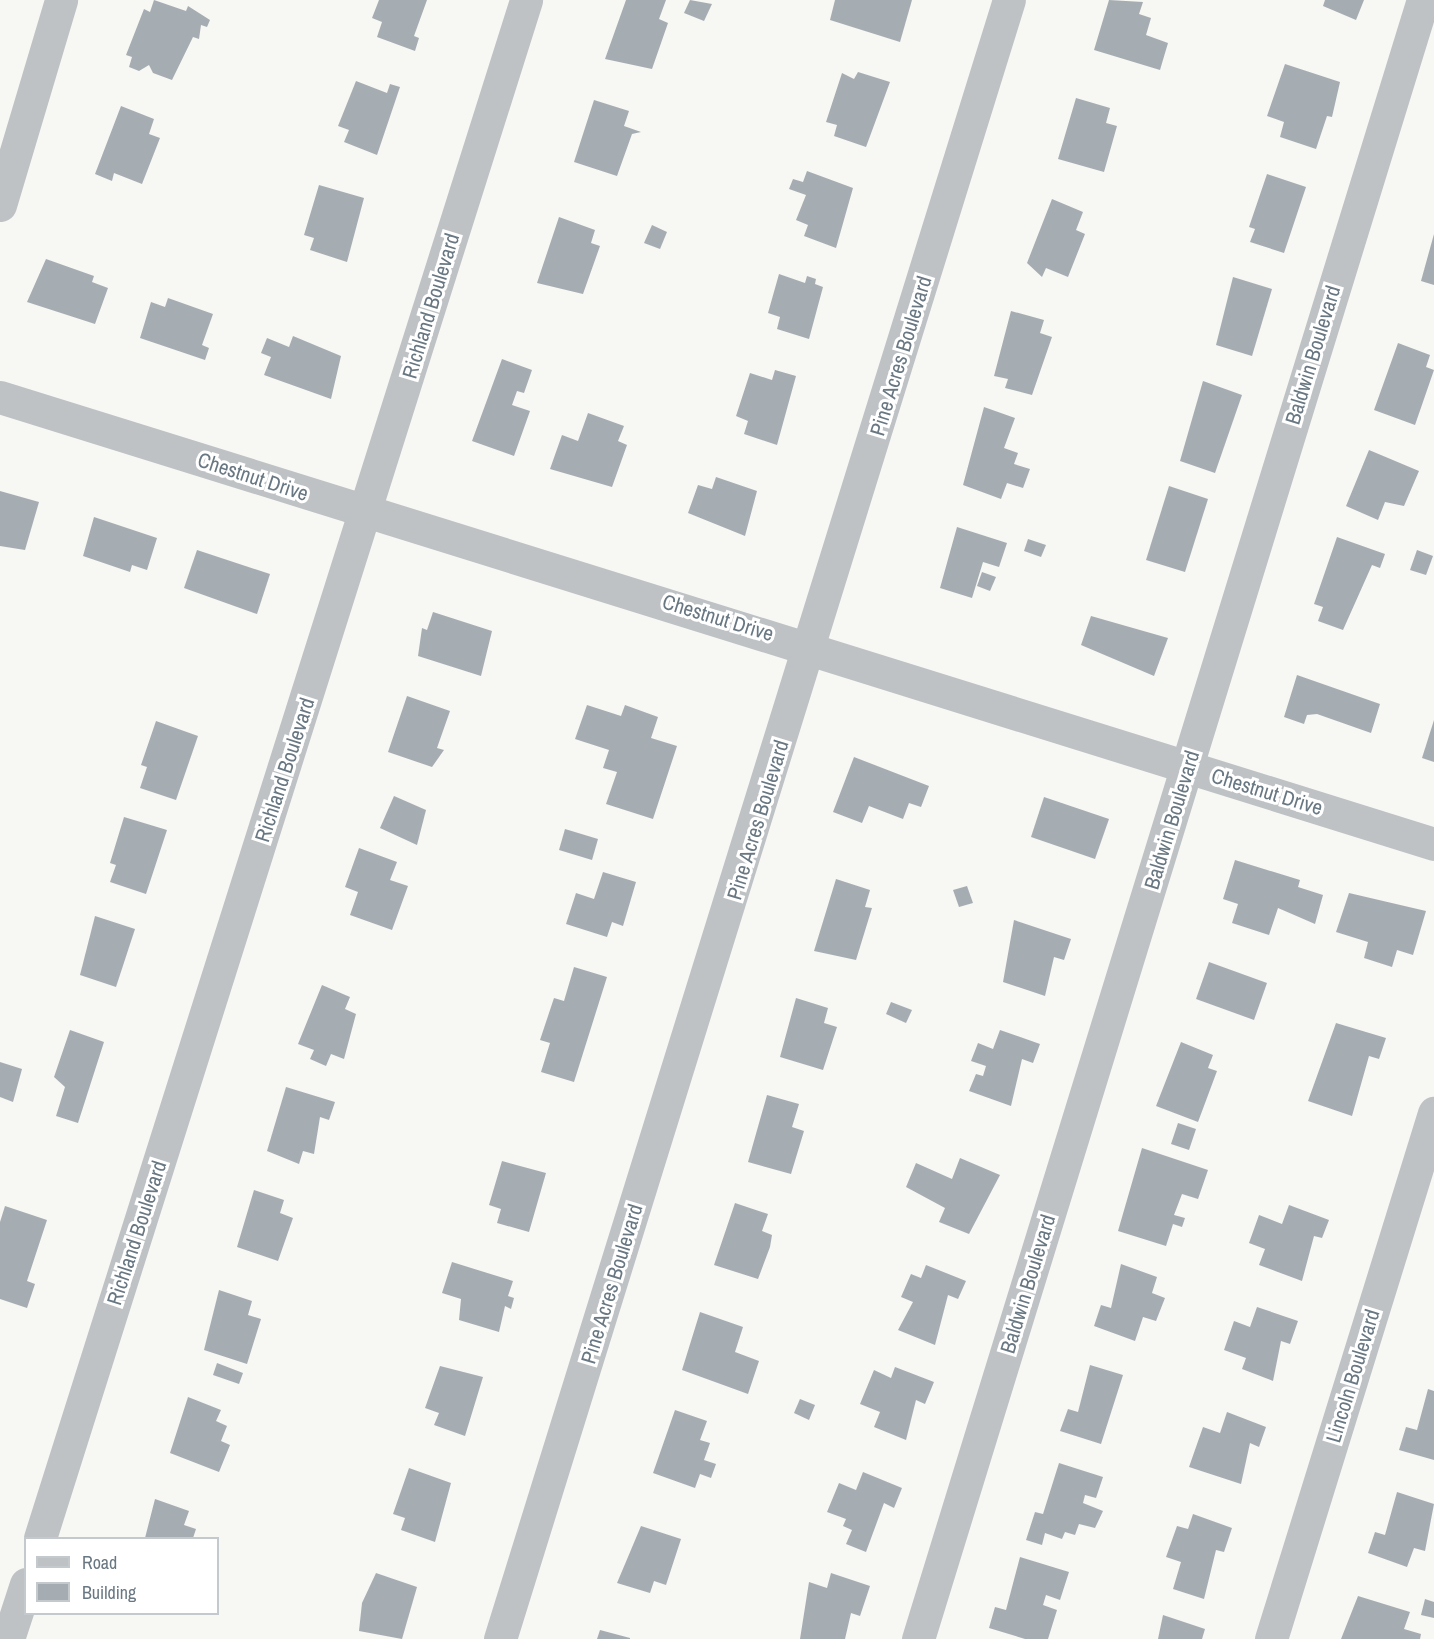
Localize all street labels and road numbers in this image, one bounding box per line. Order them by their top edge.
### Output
street label: Richland Boulevard [397,230,465,382]
street label: Pine Acres Boulevard [865,273,937,439]
street label: Baldwin Boulevard [1280,283,1346,427]
street label: Chestnut Drive [194,447,312,507]
street label: Chestnut Drive [659,589,777,647]
street label: Richland Boulevard [250,695,320,845]
street label: Pine Acres Boulevard [722,737,794,903]
street label: Baldwin Boulevard [1139,748,1205,892]
street label: Chestnut Drive [1208,763,1326,821]
street label: Richland Boulevard [102,1158,172,1308]
street label: Pine Acres Boulevard [576,1201,648,1367]
street label: Baldwin Boulevard [995,1212,1061,1356]
street label: Lincoln Boulevard [1321,1306,1385,1446]

